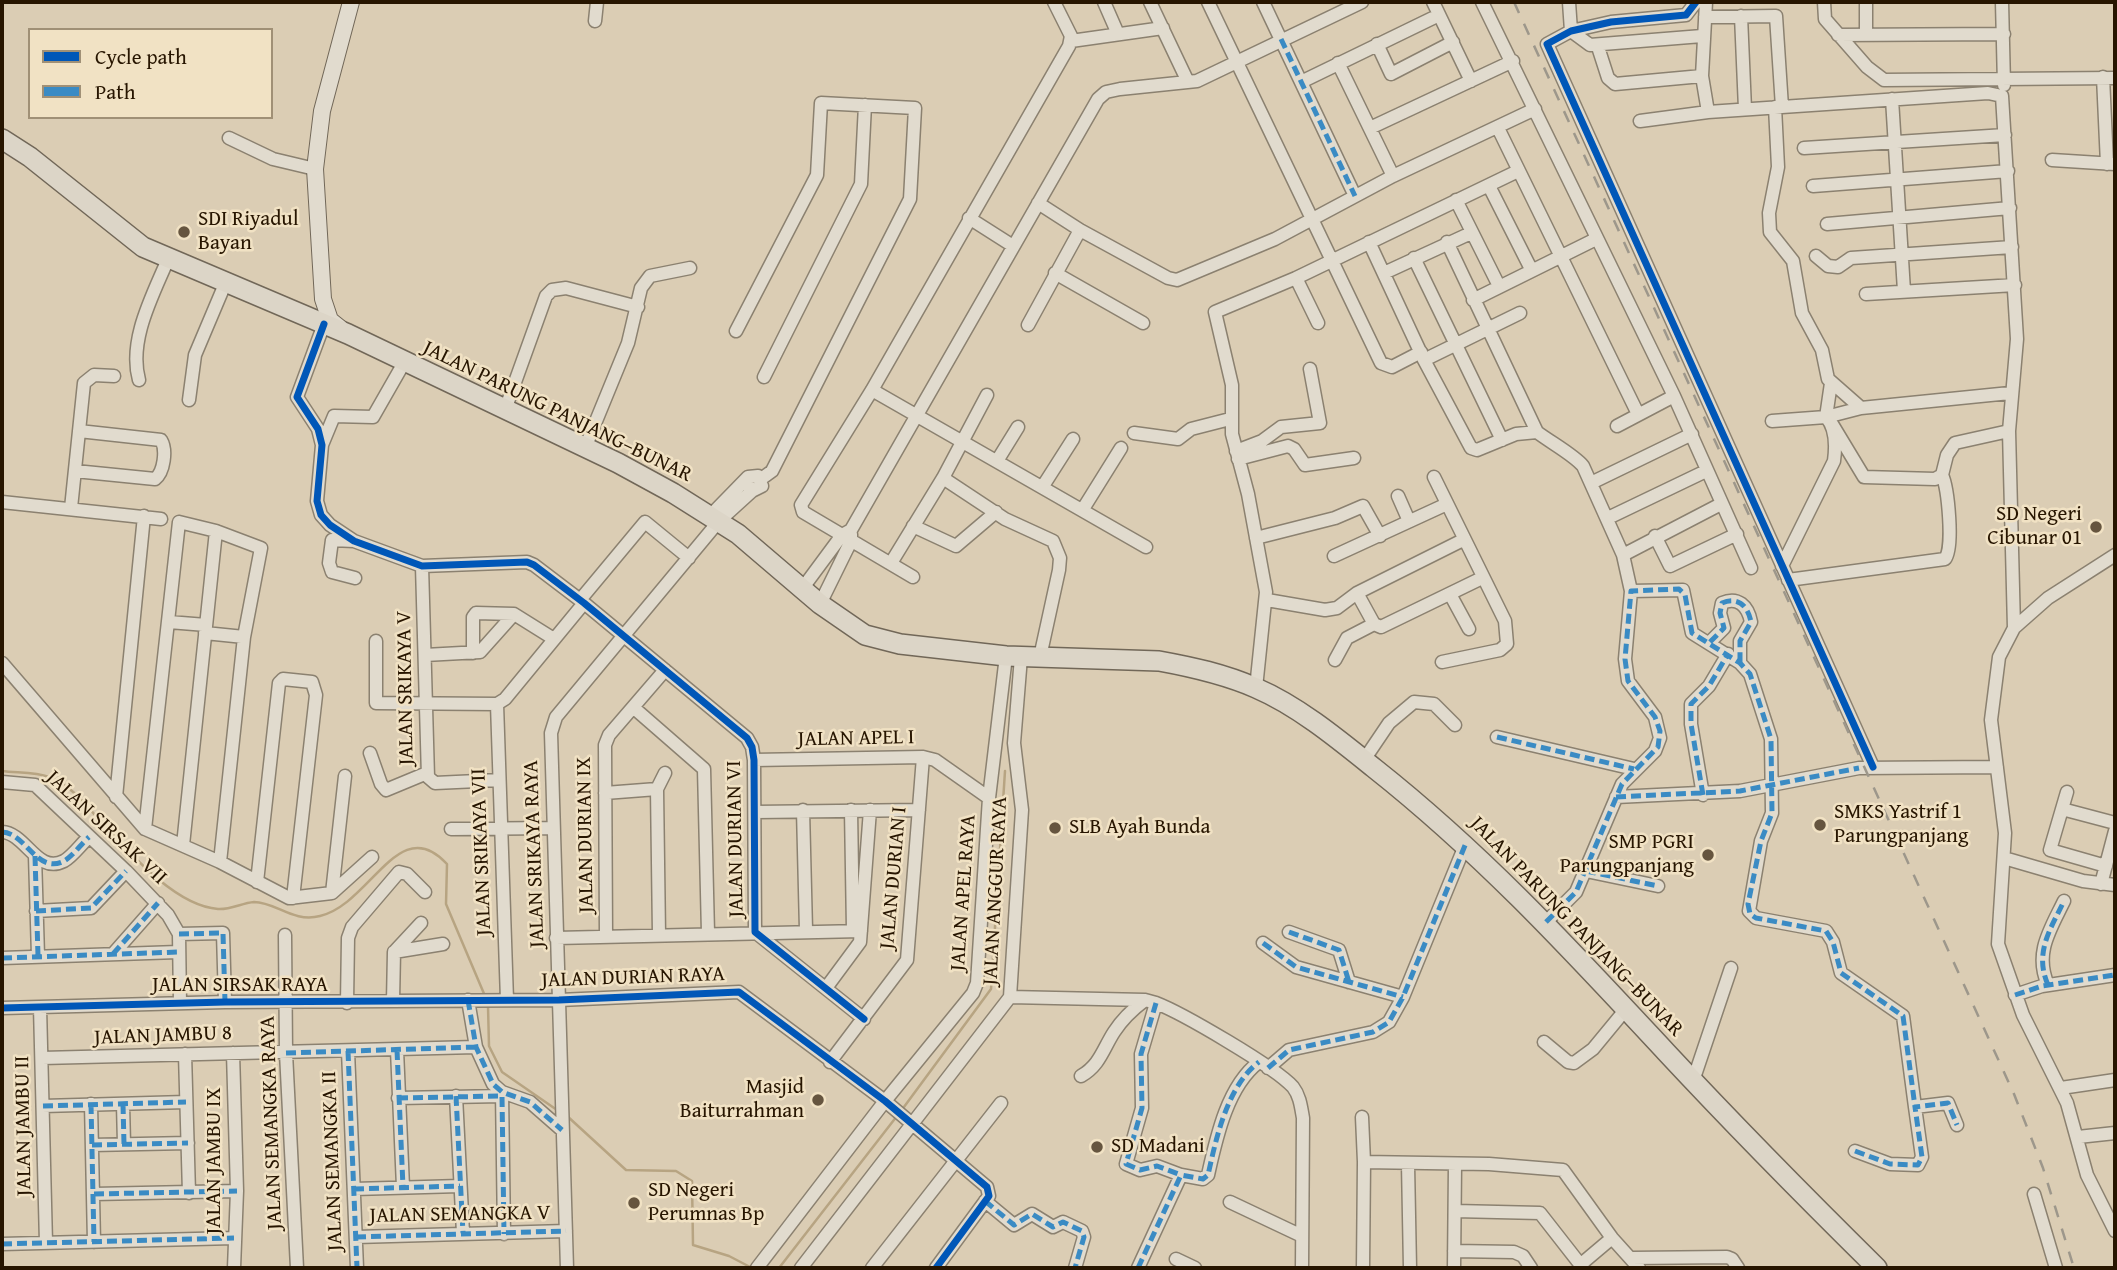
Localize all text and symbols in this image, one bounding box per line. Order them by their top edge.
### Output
legend [28,28,273,119]
text: Cycle path [95,41,187,72]
text: Path [95,76,135,107]
place label: SDI Riyadul Bayan [198,207,299,257]
marker: SDI Riyadul Bayan [176,224,192,240]
street label: JALAN PARUNG PANJANG–BUNAR [418,336,696,488]
place label: SD Negeri Cibunar 01 [1987,502,2082,552]
marker: SD Negeri Cibunar 01 [2088,519,2104,535]
street label: JALAN SRIKAYA V [392,610,420,766]
street label: JALAN APEL I [797,725,915,753]
street label: JALAN DURIAN IX [572,757,600,913]
street label: JALAN SRIKAYA RAYA [519,760,551,948]
street label: JALAN DURIAN VI [722,760,750,918]
street label: JALAN SIRSAK VII [40,766,172,890]
street label: JALAN SRIKAYA VII [466,768,498,936]
street label: JALAN ANGGUR RAYA [978,796,1014,986]
place label: SMKS Yastrif 1 Parungpanjang [1834,800,1968,850]
street label: JALAN DURIAN I [875,805,913,951]
street label: JALAN PARUNG PANJANG–BUNAR [1464,812,1688,1042]
street label: JALAN APEL RAYA [946,814,982,972]
place label: SLB Ayah Bunda [1069,815,1210,841]
marker: SMKS Yastrif 1 Parungpanjang [1812,817,1828,833]
marker: SLB Ayah Bunda [1047,820,1063,836]
place label: SMP PGRI Parungpanjang [1560,830,1694,880]
marker: SMP PGRI Parungpanjang [1700,847,1716,863]
street label: JALAN DURIAN RAYA [541,962,725,994]
street label: JALAN SIRSAK RAYA [152,973,328,999]
street label: JALAN SEMANGKA RAYA [256,1016,288,1230]
street label: JALAN JAMBU 8 [94,1021,232,1051]
street label: JALAN JAMBU II [10,1056,38,1196]
street label: JALAN SEMANGKA II [317,1070,349,1252]
place label: Masjid Baiturrahman [680,1075,804,1125]
street label: JALAN JAMBU IX [202,1087,228,1235]
marker: Masjid Baiturrahman [810,1092,826,1108]
place label: SD Madani [1111,1134,1205,1160]
marker: SD Madani [1089,1139,1105,1155]
place label: SD Negeri Perumnas Bp [648,1178,764,1228]
marker: SD Negeri Perumnas Bp [626,1195,642,1211]
street label: JALAN SEMANGKA V [369,1201,551,1229]

